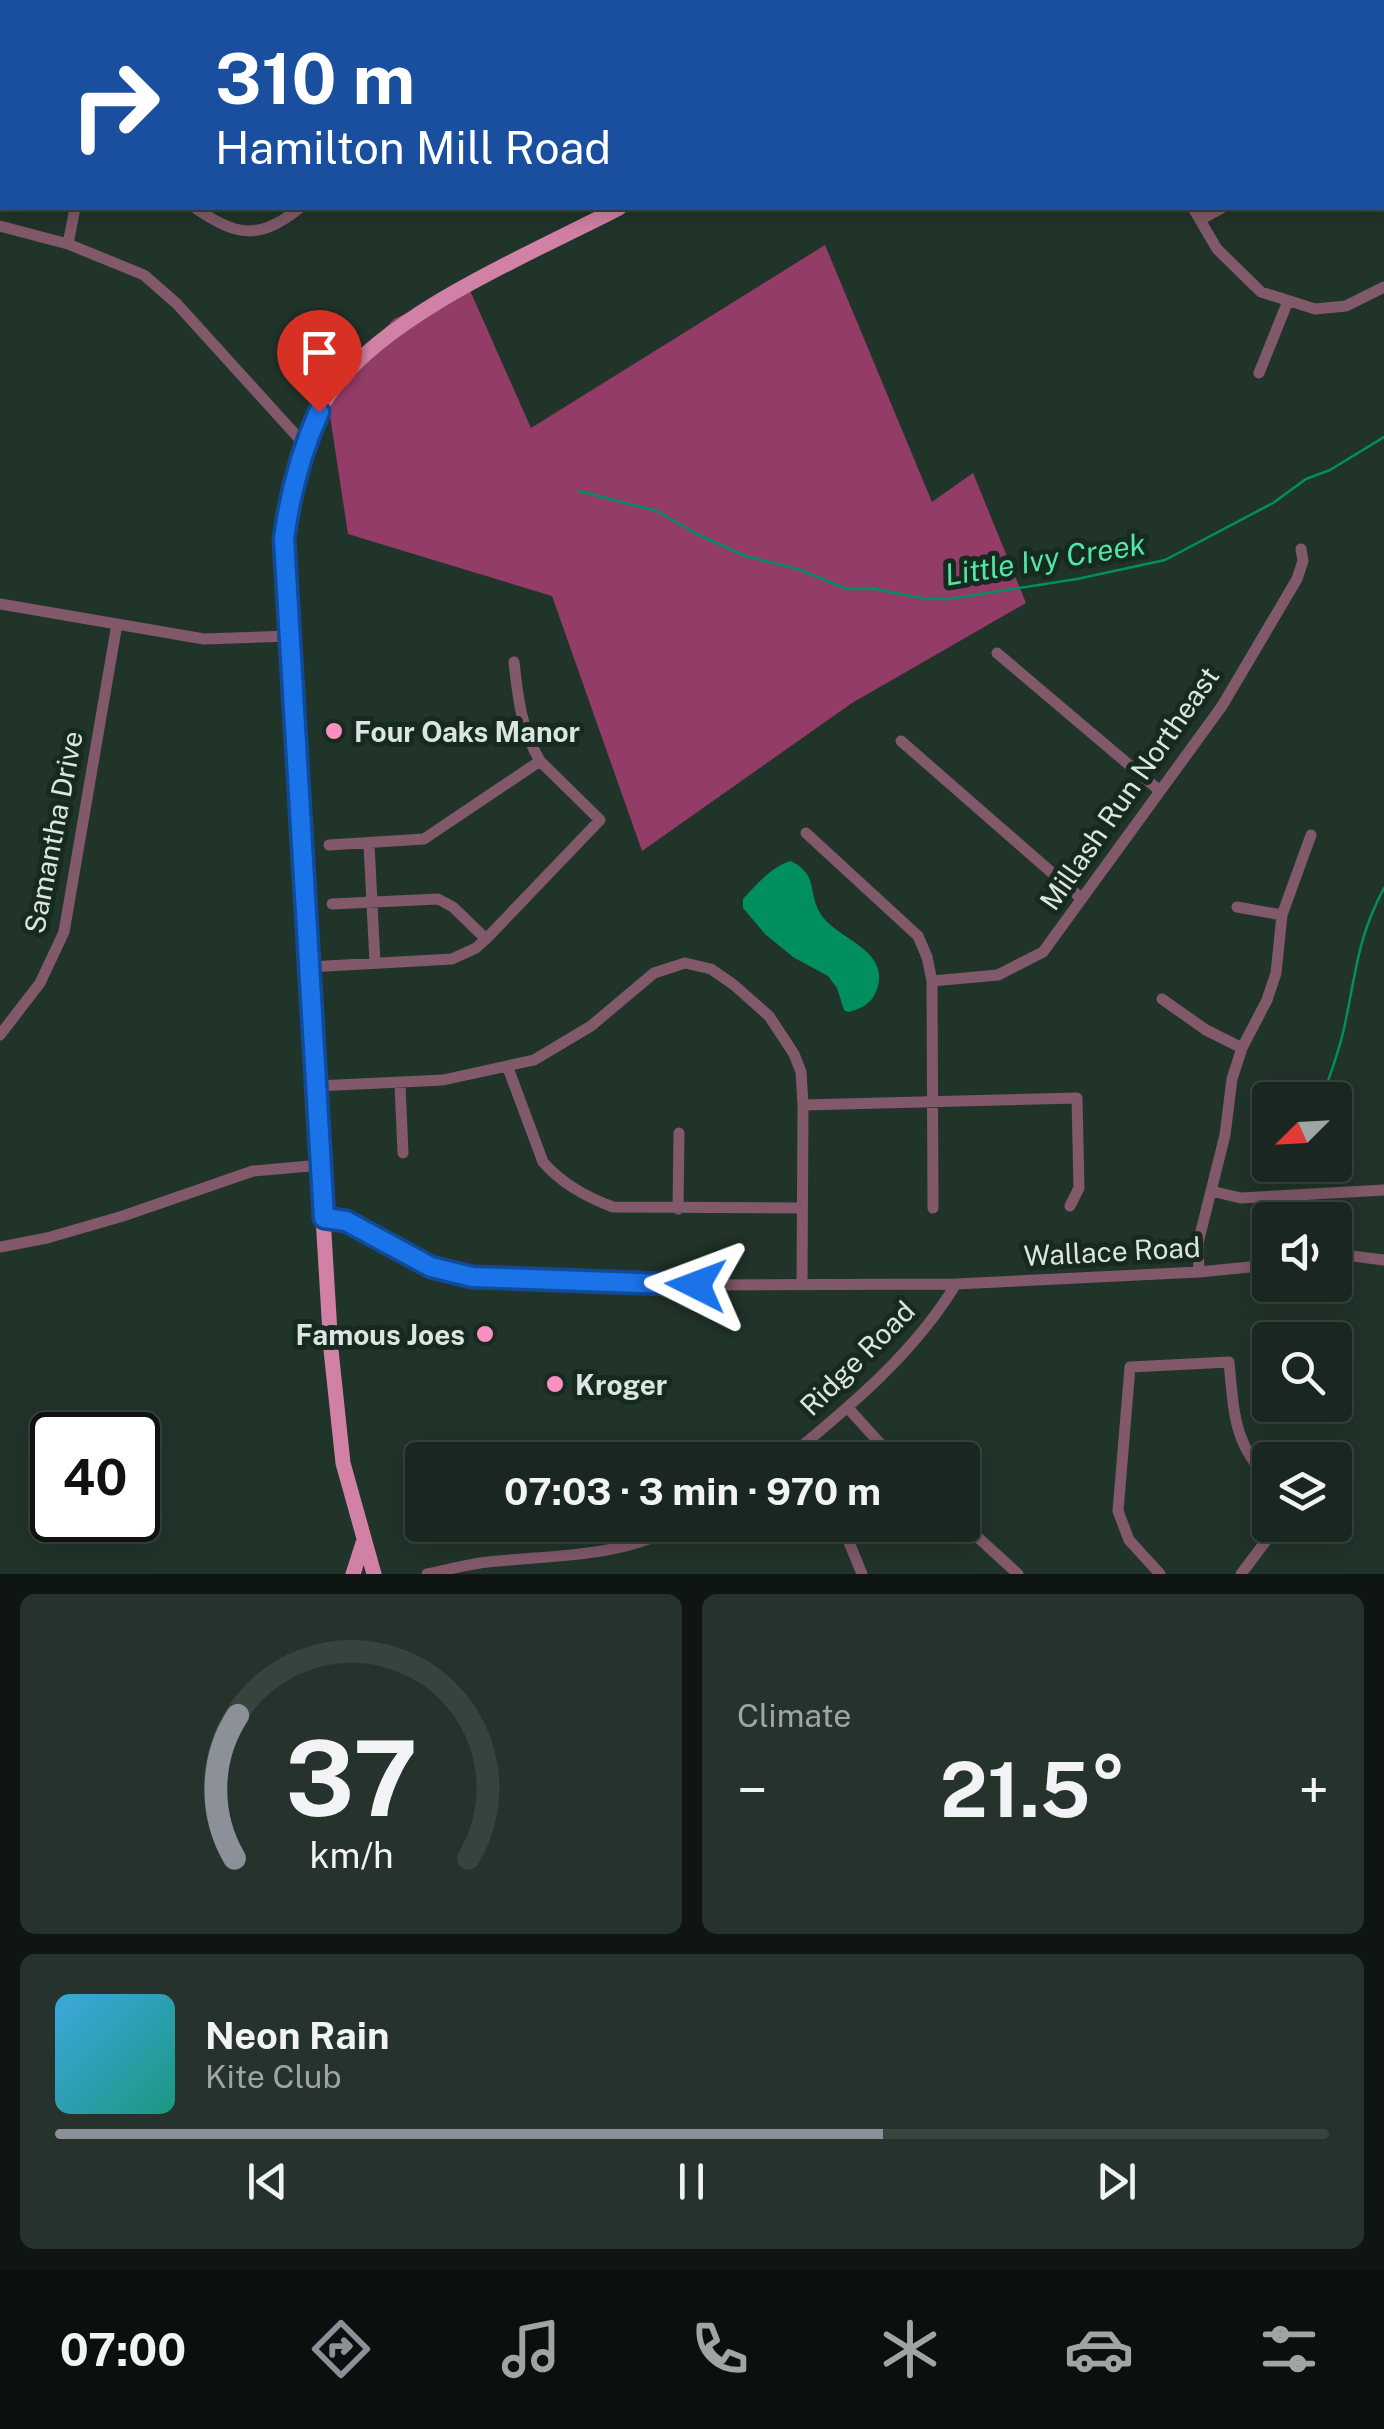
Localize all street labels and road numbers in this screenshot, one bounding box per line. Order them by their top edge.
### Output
street label: Millash Run Northeast [1033,660,1225,916]
street label: Samantha Drive [17,728,89,936]
street label: Wallace Road [1023,1230,1201,1272]
street label: Ridge Road [793,1294,921,1422]

